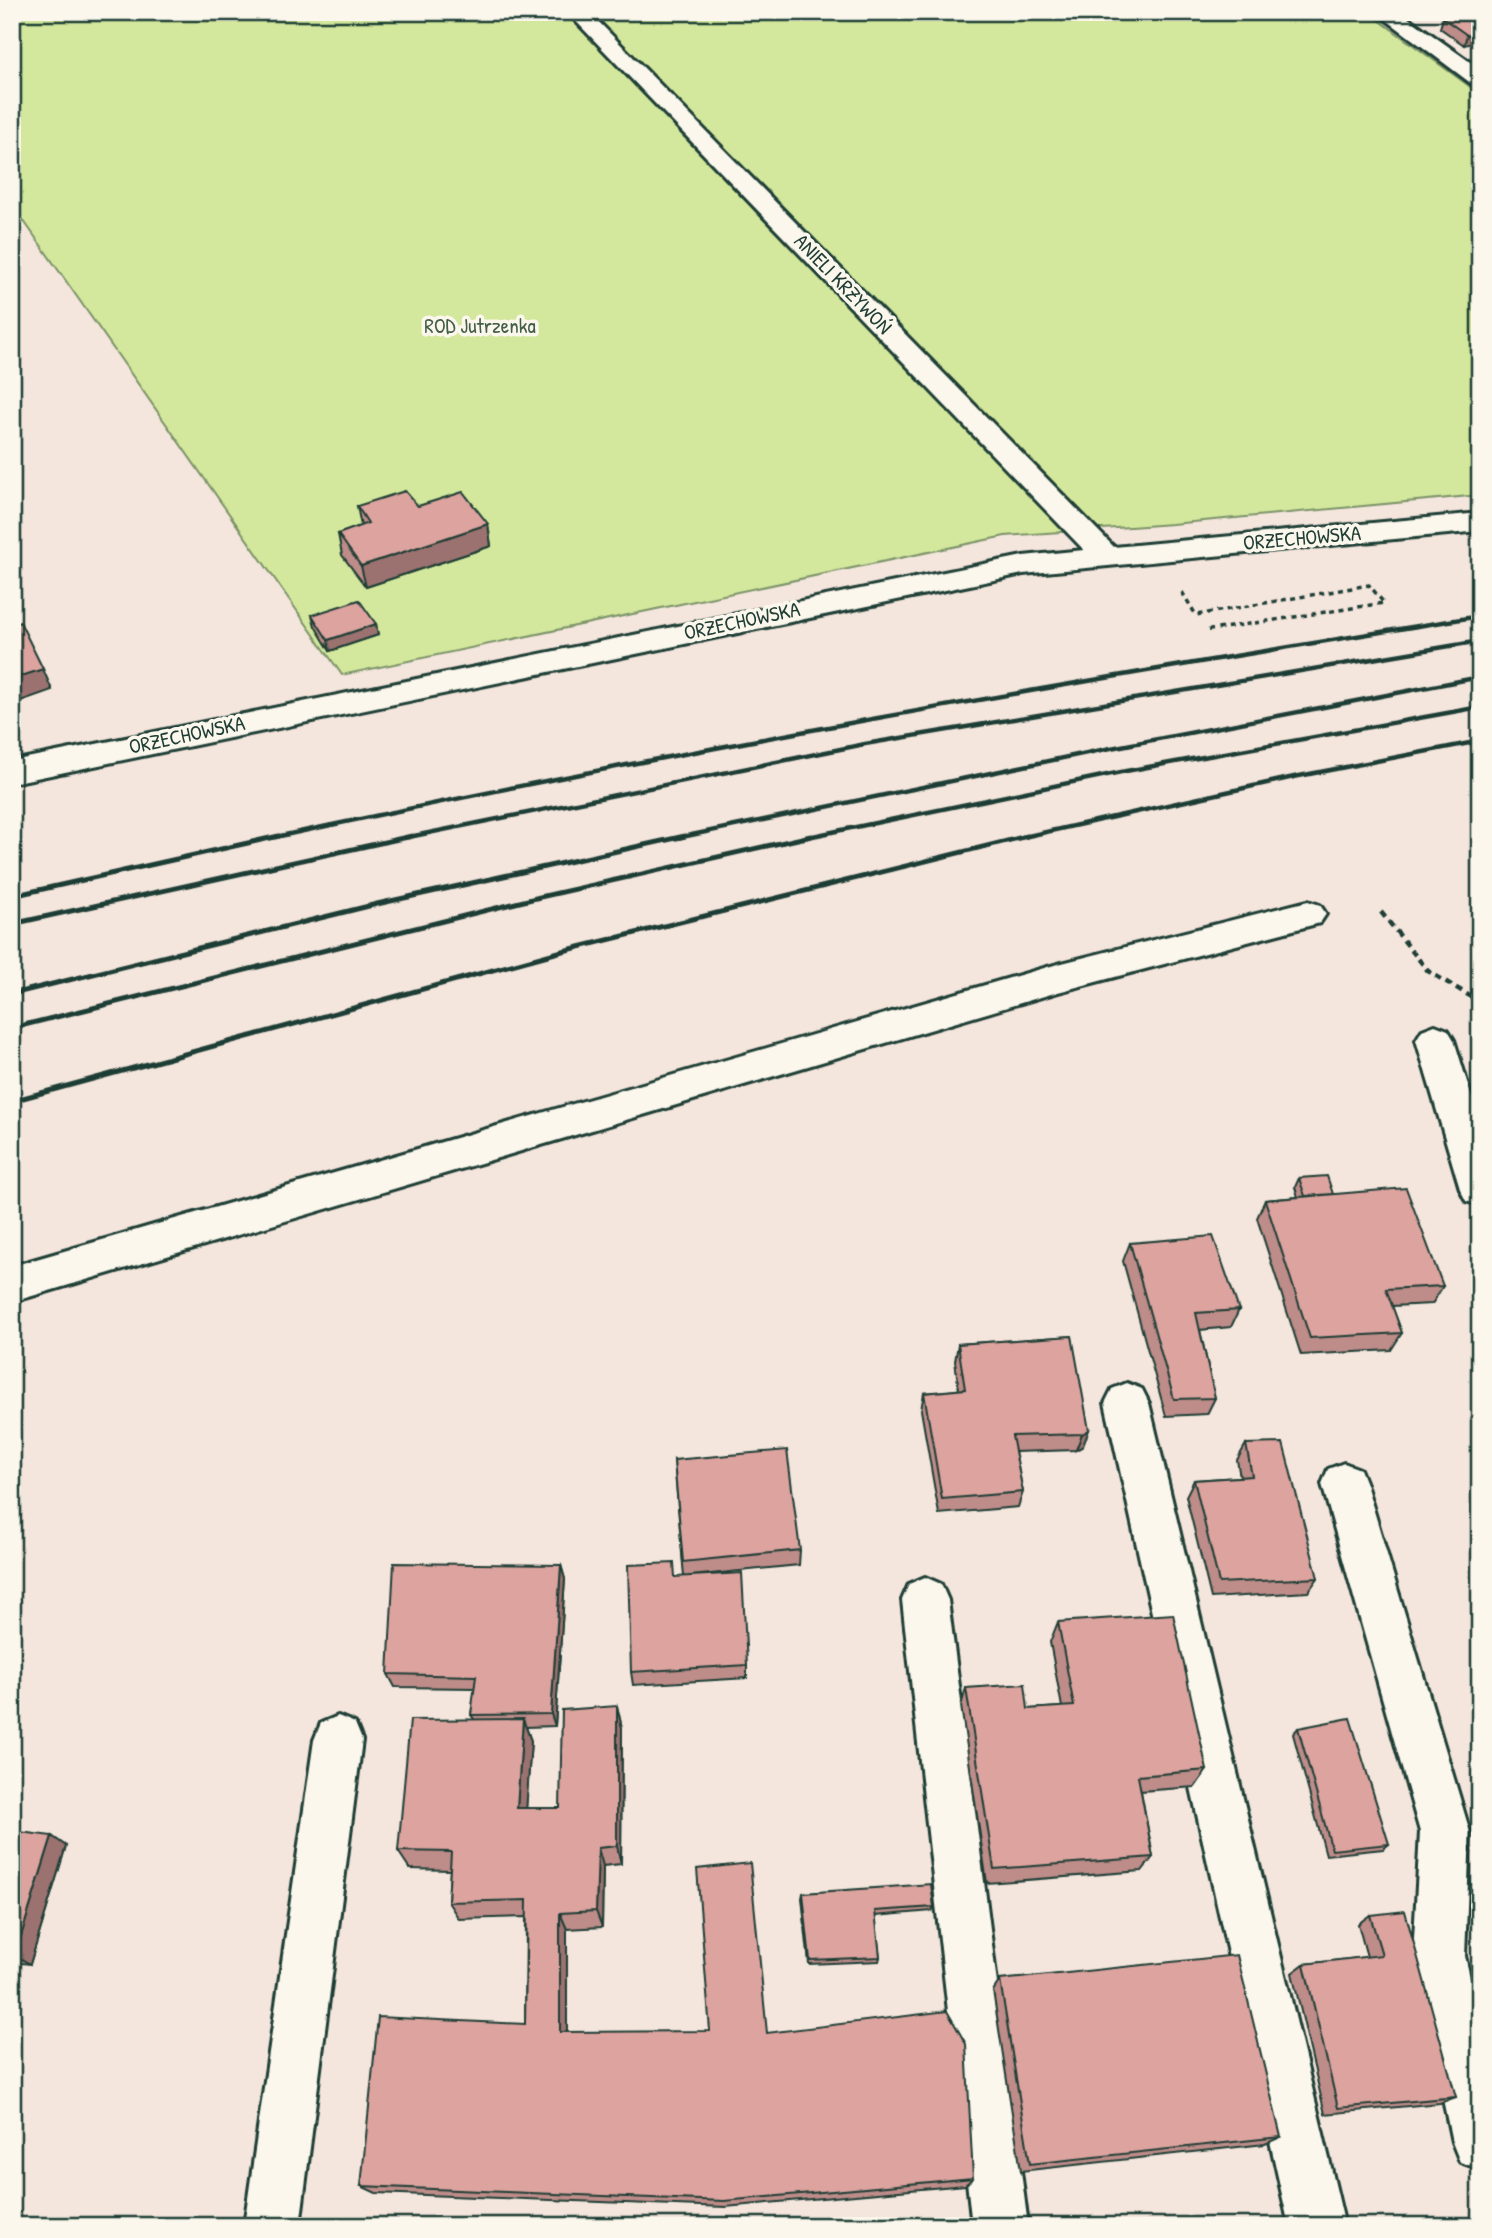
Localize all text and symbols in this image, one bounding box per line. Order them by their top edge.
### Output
street label: ANIELI KRZYWOŃ [788,227,899,340]
park label: ROD Jutrzenka [424,311,536,340]
street label: ORZECHOWSKA [1242,518,1362,557]
street label: ORZECHOWSKA [681,594,803,647]
street label: ORZECHOWSKA [126,708,248,761]

